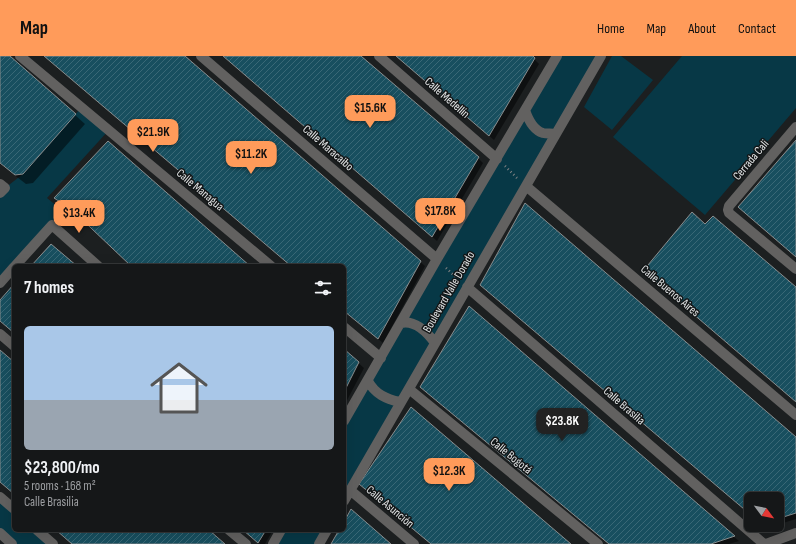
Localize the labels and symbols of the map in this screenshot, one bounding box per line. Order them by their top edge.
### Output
street label: Calle Medellín [421,74,473,122]
pin: $15.6K [337,95,403,129]
pin: $21.9K [120,119,186,153]
street label: Calle Maracaibo [299,122,357,174]
street label: Cerrada Cali [730,137,772,183]
pin: $11.2K [218,141,284,175]
street label: Calle Managua [173,166,227,214]
pin: $17.8K [407,198,473,232]
pin: $13.4K [46,200,112,234]
street label: Boulevard Valle Dorado [420,249,478,335]
street label: Calle Buenos Aires [637,262,703,320]
street label: Calle Brasilia [600,384,648,428]
pin: $23.8K [529,408,595,442]
street label: Calle Bogotá [487,435,535,478]
pin: $12.3K [416,458,482,492]
street label: Calle Asunción [363,483,417,531]
north arrow [744,492,784,532]

